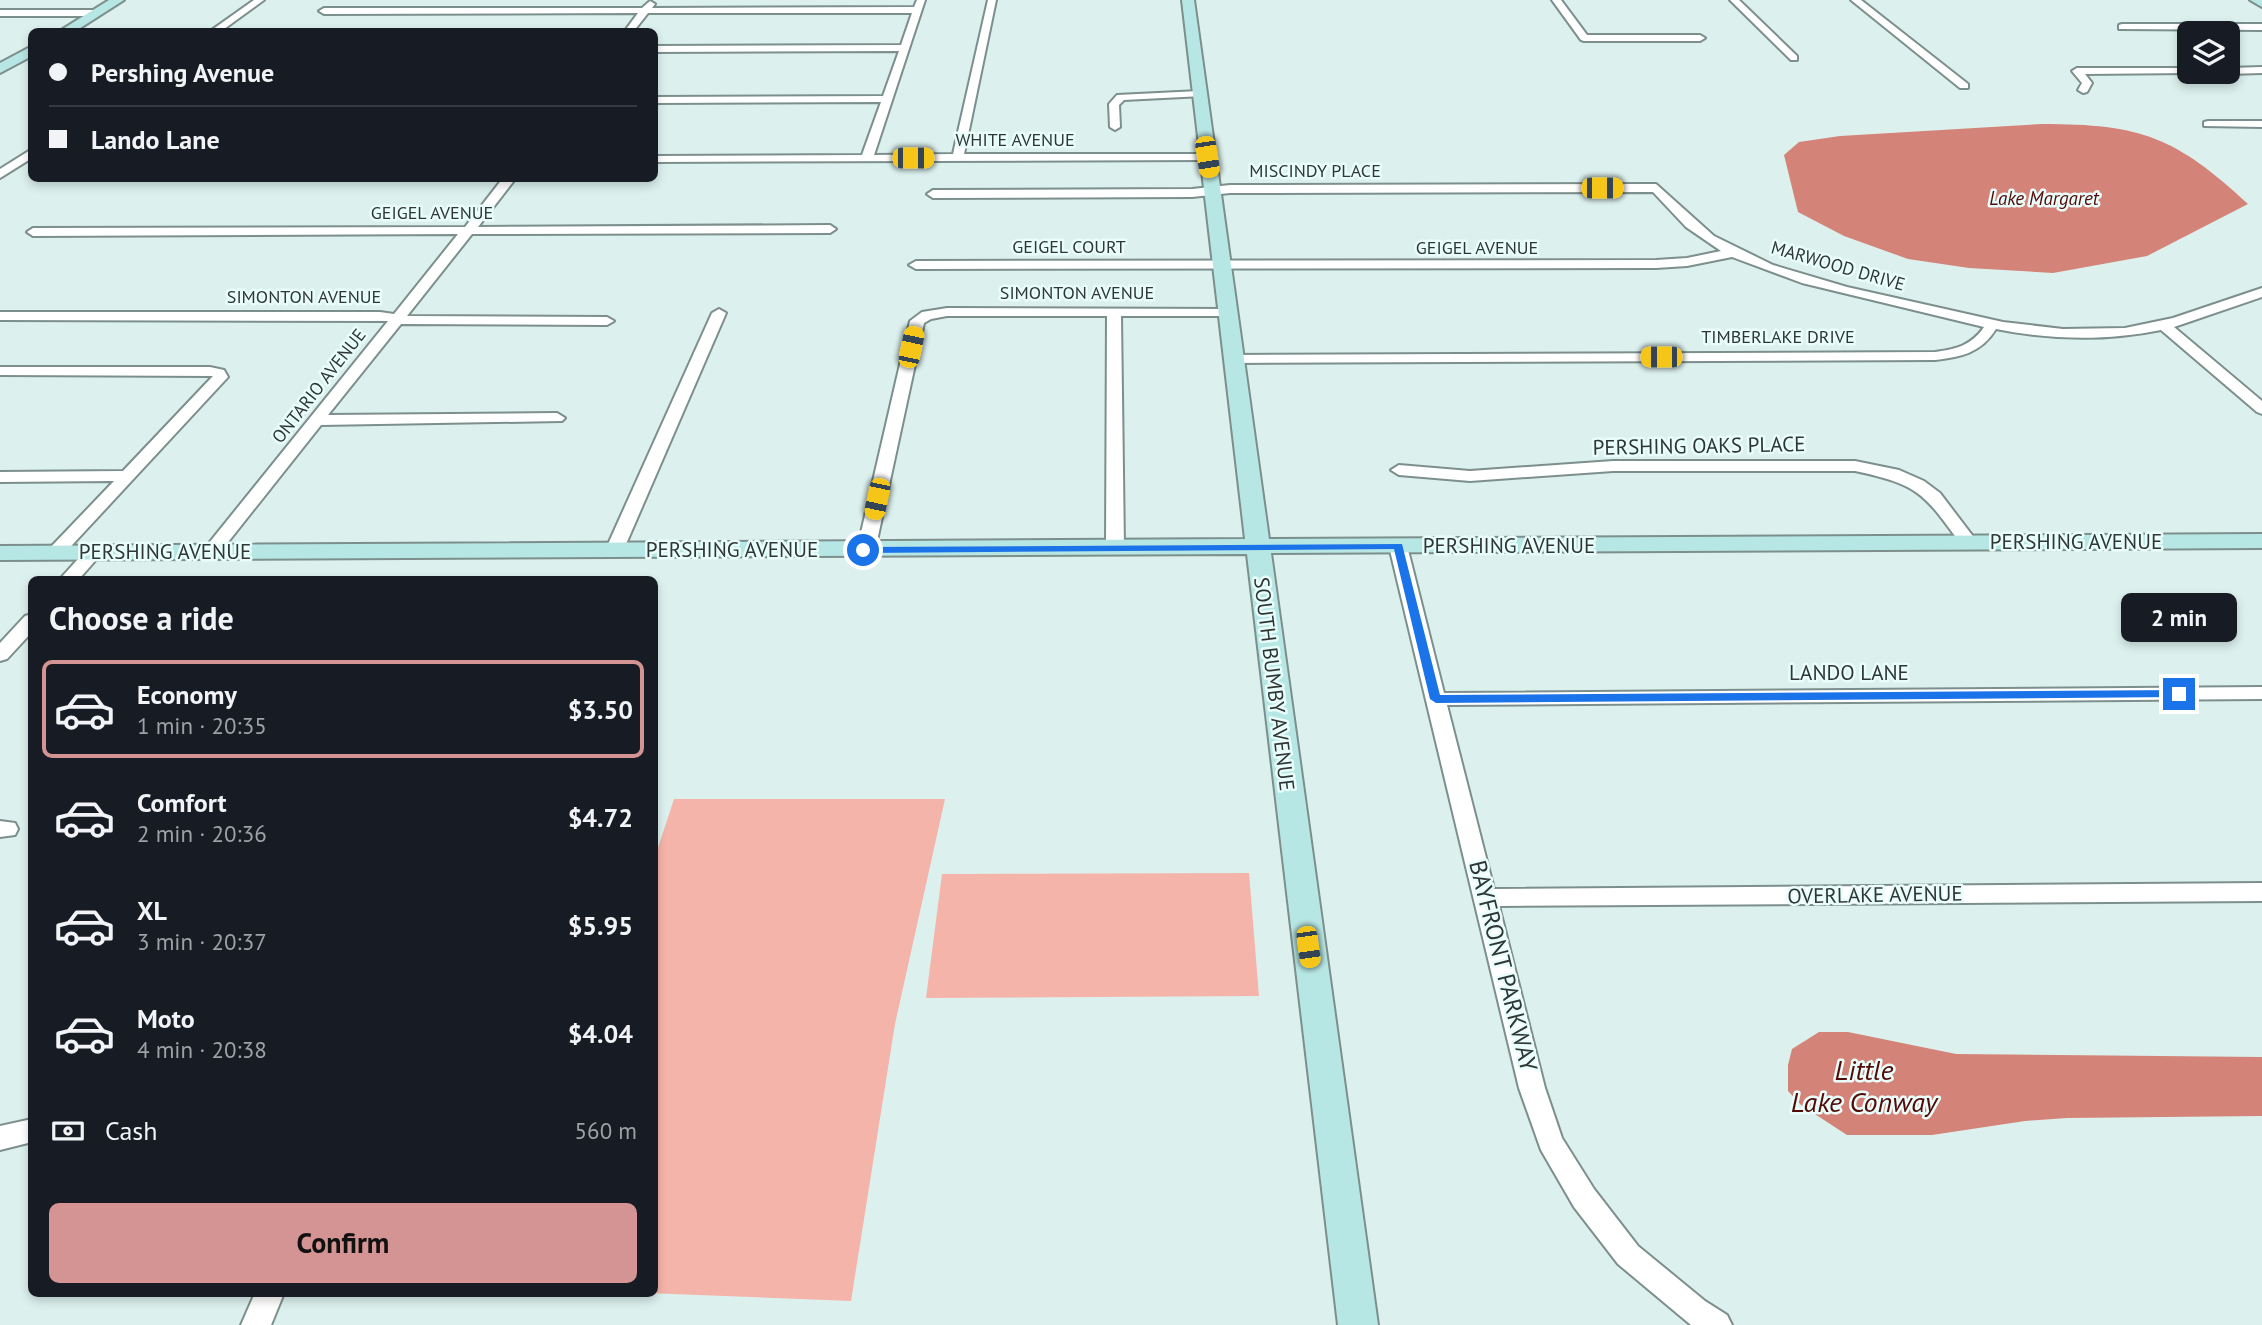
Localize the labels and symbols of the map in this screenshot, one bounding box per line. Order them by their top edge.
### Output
street label: WHITE AVENUE [955,128,1075,151]
car [1194,135,1221,179]
car [893,148,935,169]
street label: MISCINDY PLACE [1249,159,1381,182]
car [1582,178,1624,199]
water label: Lake Margaret [1989,186,2100,210]
street label: GEIGEL AVENUE [371,201,493,224]
street label: GEIGEL COURT [1012,235,1126,258]
street label: MARWOOD DRIVE [1769,235,1908,296]
street label: GEIGEL AVENUE [1416,236,1538,259]
street label: SIMONTON AVENUE [1000,281,1154,304]
street label: SIMONTON AVENUE [227,285,381,308]
street label: ONTARIO AVENUE [267,324,371,448]
car [897,324,926,370]
street label: TIMBERLAKE DRIVE [1701,325,1855,348]
car [1641,347,1683,368]
street label: PERSHING OAKS PLACE [1592,430,1806,461]
car [863,476,892,522]
street label: PERSHING AVENUE [1990,528,2162,555]
street label: PERSHING AVENUE [1423,532,1595,559]
route start [847,534,879,566]
street label: PERSHING AVENUE [646,536,818,563]
street label: PERSHING AVENUE [79,538,251,565]
street label: SOUTH BUMBY AVENUE [1248,576,1301,792]
callout: 2 min [2121,592,2237,642]
street label: LANDO LANE [1789,659,1909,686]
route end [2163,678,2195,710]
street label: BAYFRONT PARKWAY [1462,857,1545,1075]
street label: OVERLAKE AVENUE [1787,879,1963,910]
car [1295,925,1322,969]
water label: Little Lake Conway [1791,1051,1939,1120]

